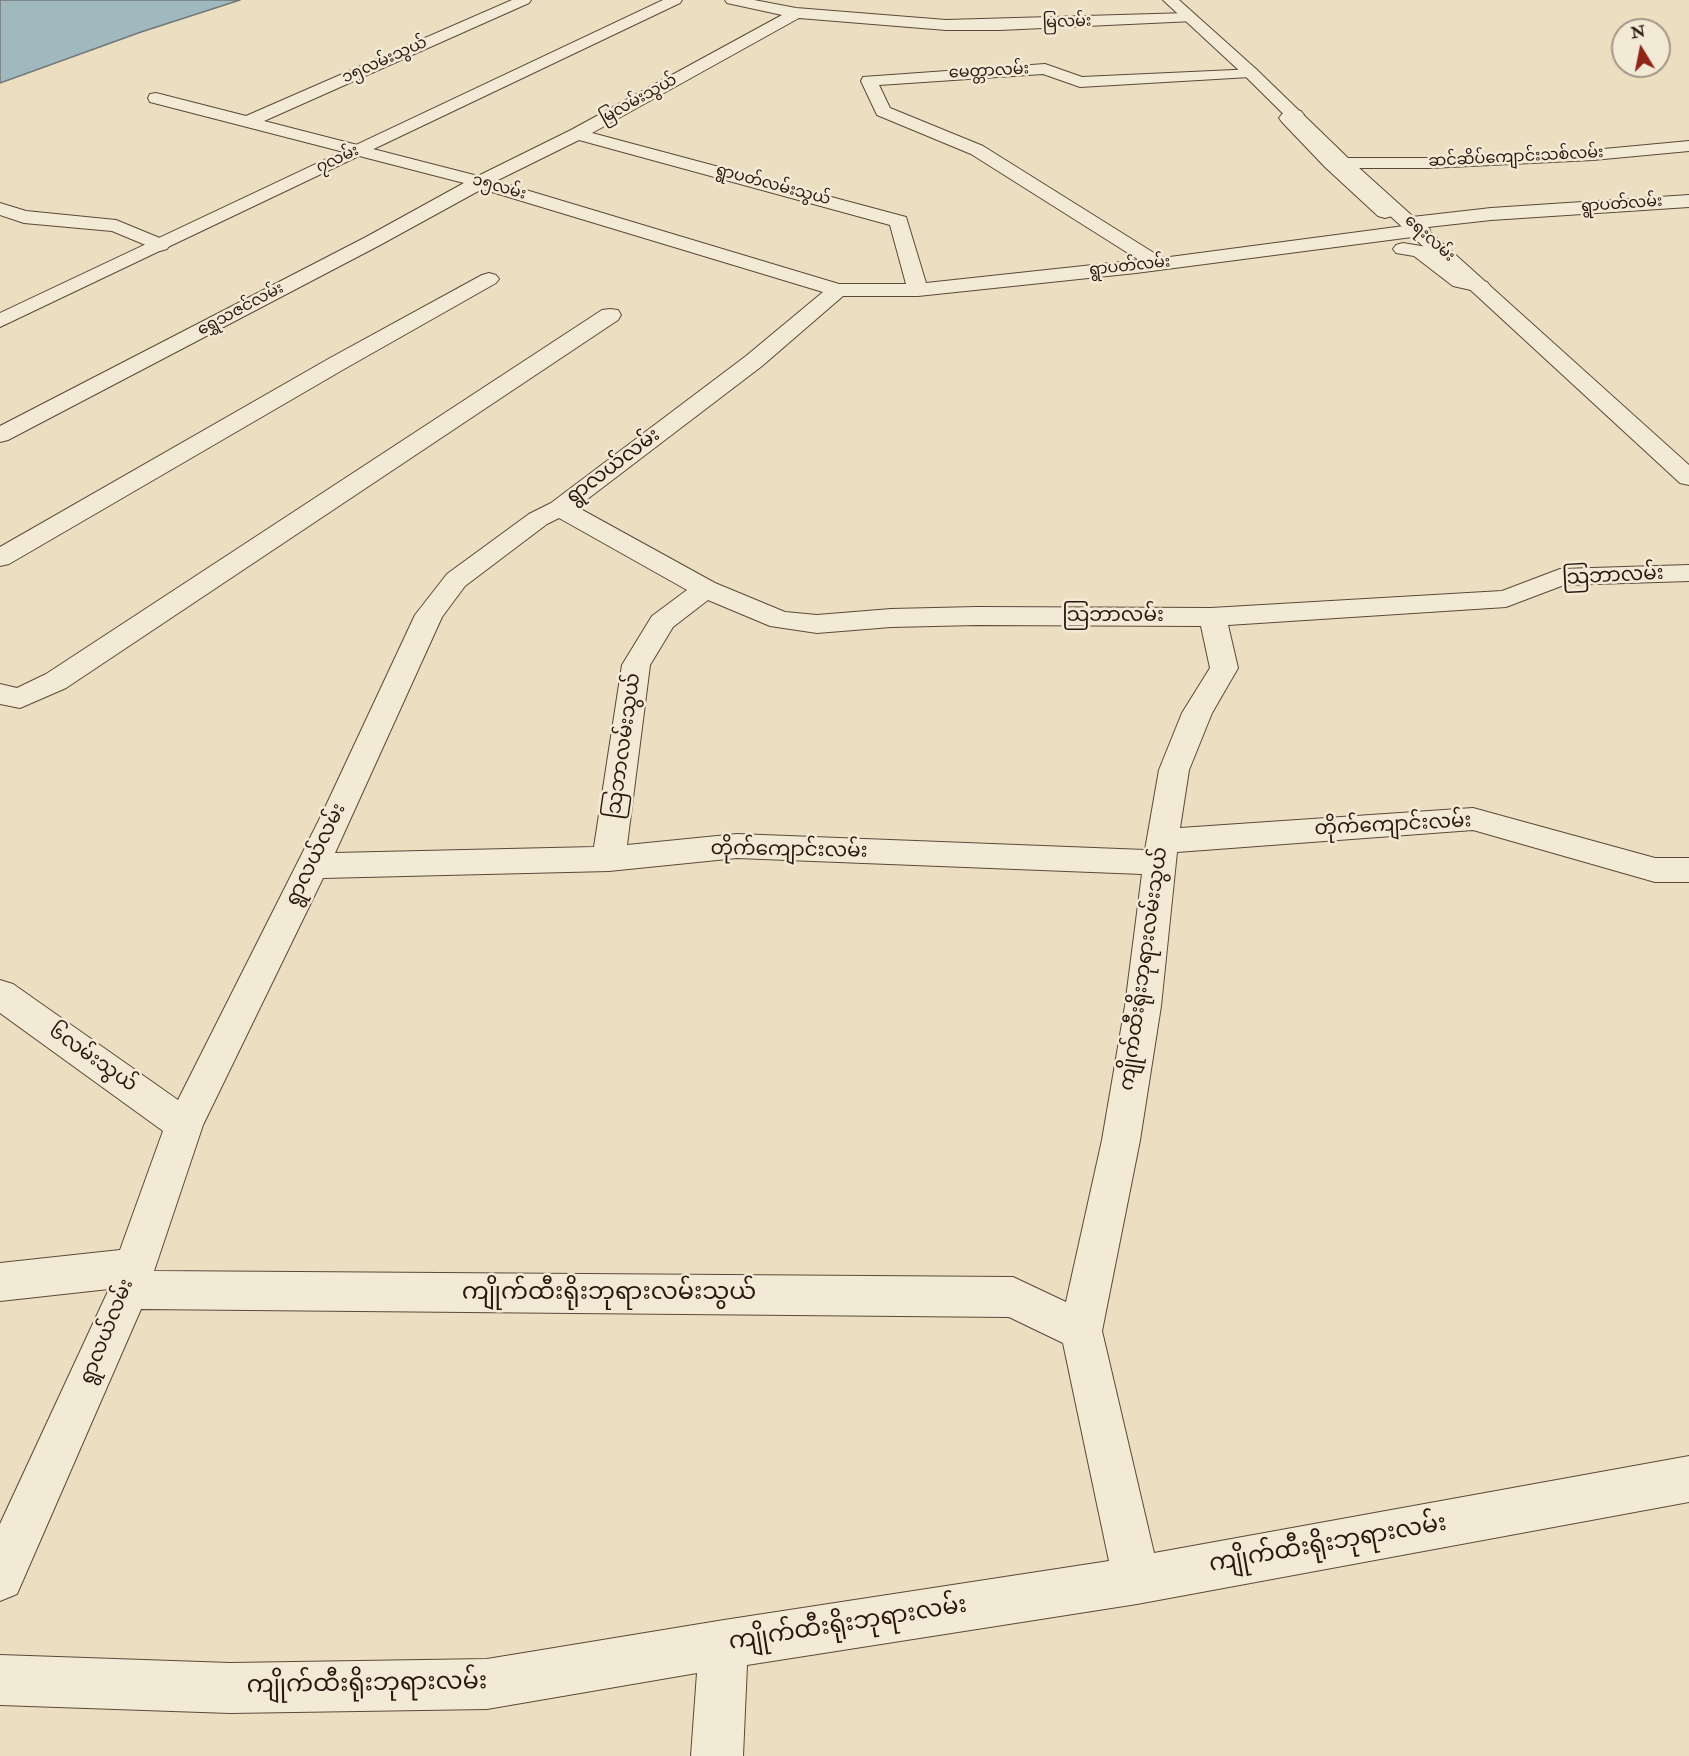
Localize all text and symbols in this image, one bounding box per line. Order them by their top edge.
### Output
street label: မြလမ်း [1042,13,1092,33]
north arrow [1611,18,1671,78]
text: N [1629,21,1647,43]
street label: ၁၅လမ်းသွယ် [339,34,431,88]
street label: မေတ္တာလမ်း [948,60,1030,84]
street label: မြလမ်းသွယ် [597,71,681,129]
street label: ၇လမ်း [314,142,362,178]
street label: ဆင်ဆိပ်ကျောင်းသစ်လမ်း [1428,144,1604,172]
street label: ရွာပတ်လမ်းသွယ် [714,162,832,210]
street label: ၁၅လမ်း [470,171,528,205]
street label: ရွာပတ်လမ်း [1581,193,1663,217]
street label: ရေးလမ်း [1400,212,1458,266]
street label: ရွာပတ်လမ်း [1088,253,1172,281]
street label: ရွှေသဇင်လမ်း [195,279,287,341]
street label: ရွာလယ်လမ်း [563,424,665,510]
street label: သြဘာလမ်း [1562,562,1664,592]
street label: သြဘာလမ်း [1062,605,1164,629]
street label: သြဘာလမ်းသွယ် [603,672,647,820]
street label: ရွာလယ်လမ်း [282,800,352,910]
street label: တိုက်ကျောင်းလမ်း [1314,810,1472,842]
street label: တိုက်ကျောင်းလမ်း [710,838,868,864]
street label: ကျိုက်ထီးရိုးဘုရားလမ်းသွယ် [1116,846,1174,1092]
street label: ၆လမ်းသွယ် [43,1020,141,1098]
street label: ရွာလယ်လမ်း [76,1276,140,1388]
street label: ကျိုက်ထီးရိုးဘုရားလမ်းသွယ် [462,1280,756,1308]
street label: ကျိုက်ထီးရိုးဘုရားလမ်း [1207,1510,1449,1580]
street label: ကျိုက်ထီးရိုးဘုရားလမ်း [727,1592,969,1658]
street label: ကျိုက်ထီးရိုးဘုရားလမ်း [246,1669,488,1701]

